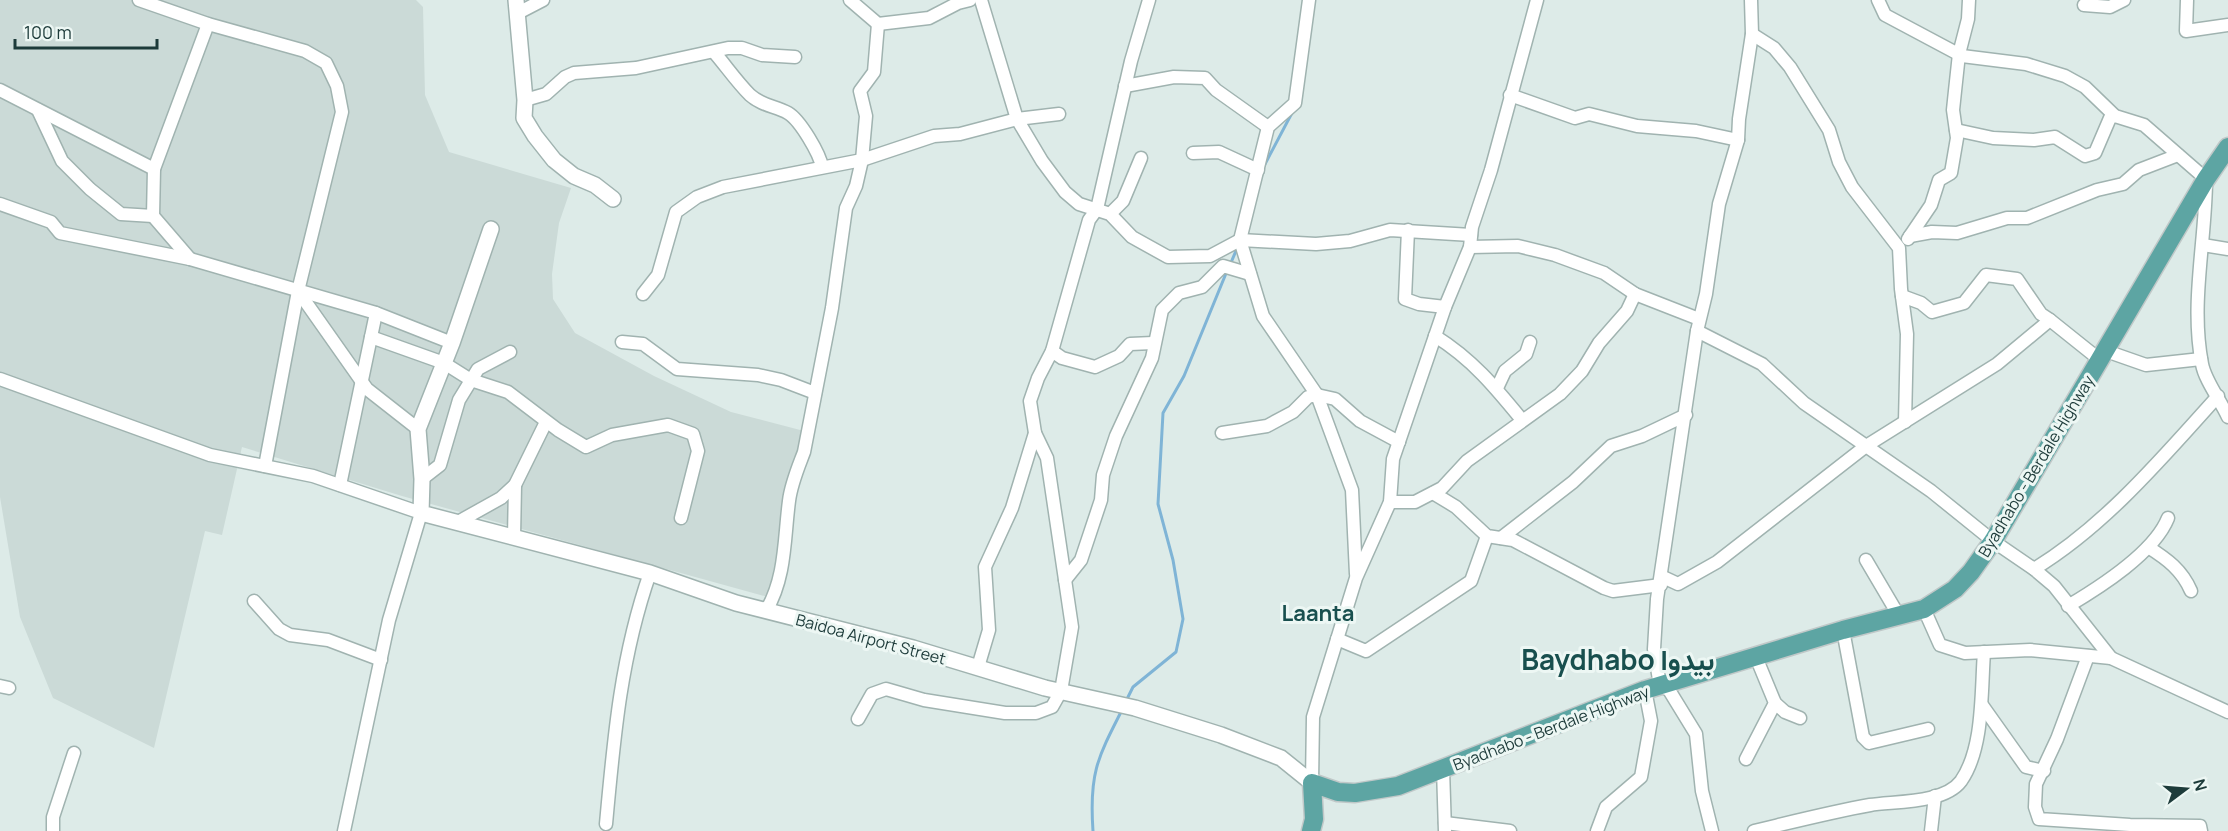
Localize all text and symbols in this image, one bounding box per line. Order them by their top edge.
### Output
scale bar [15,12,158,50]
text: 100 m [24,20,72,44]
street label: Byadhabo - Berdale Highway [1973,371,2099,561]
district label: Laanta [1281,598,1355,628]
street label: Baidoa Airport Street [794,608,948,670]
district label: Baydhabo بيدوا [1521,640,1715,678]
street label: Byadhabo - Berdale Highway [1450,680,1653,776]
north arrow [2156,759,2216,819]
text: N [2188,776,2213,793]

